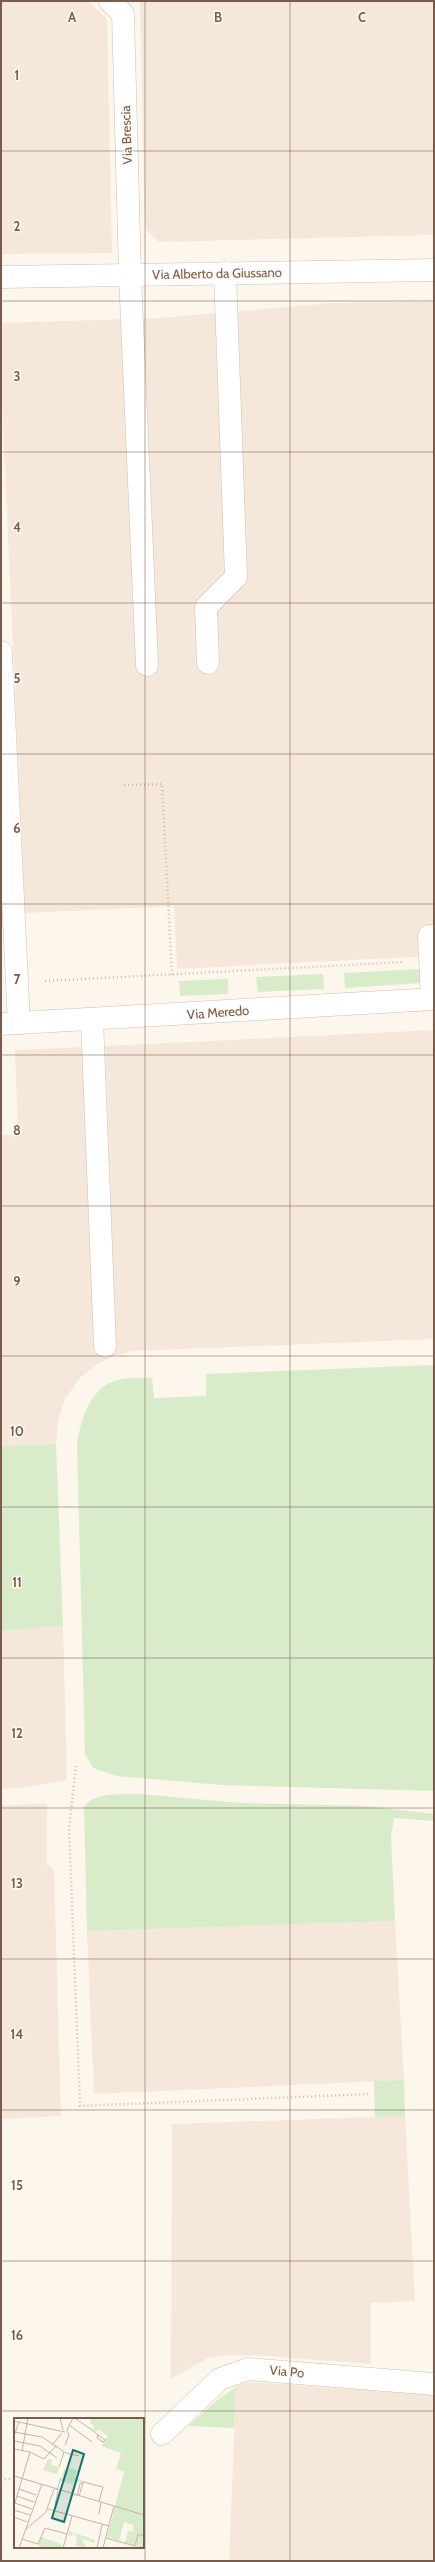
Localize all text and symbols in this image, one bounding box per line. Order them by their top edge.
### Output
text: A [68,9,77,25]
text: B [214,9,222,25]
text: C [358,9,366,25]
text: 1 [15,67,19,83]
street label: Via Brescia [117,104,135,165]
text: 2 [14,218,21,234]
street label: Via Alberto da Giussano [152,264,282,282]
text: 3 [13,368,21,384]
text: 4 [13,519,21,535]
text: 5 [14,670,21,686]
text: 6 [13,820,21,836]
text: 7 [14,971,21,987]
street label: Via Meredo [186,1002,250,1022]
text: 8 [13,1122,21,1138]
text: 9 [13,1273,21,1289]
text: 10 [10,1423,24,1439]
text: 11 [12,1574,22,1590]
text: 12 [11,1725,23,1741]
text: 13 [11,1875,23,1891]
text: 14 [11,2026,23,2042]
text: 15 [11,2177,23,2193]
text: 16 [11,2327,23,2343]
street label: Via Po [269,2362,305,2380]
inset map [14,2418,144,2548]

